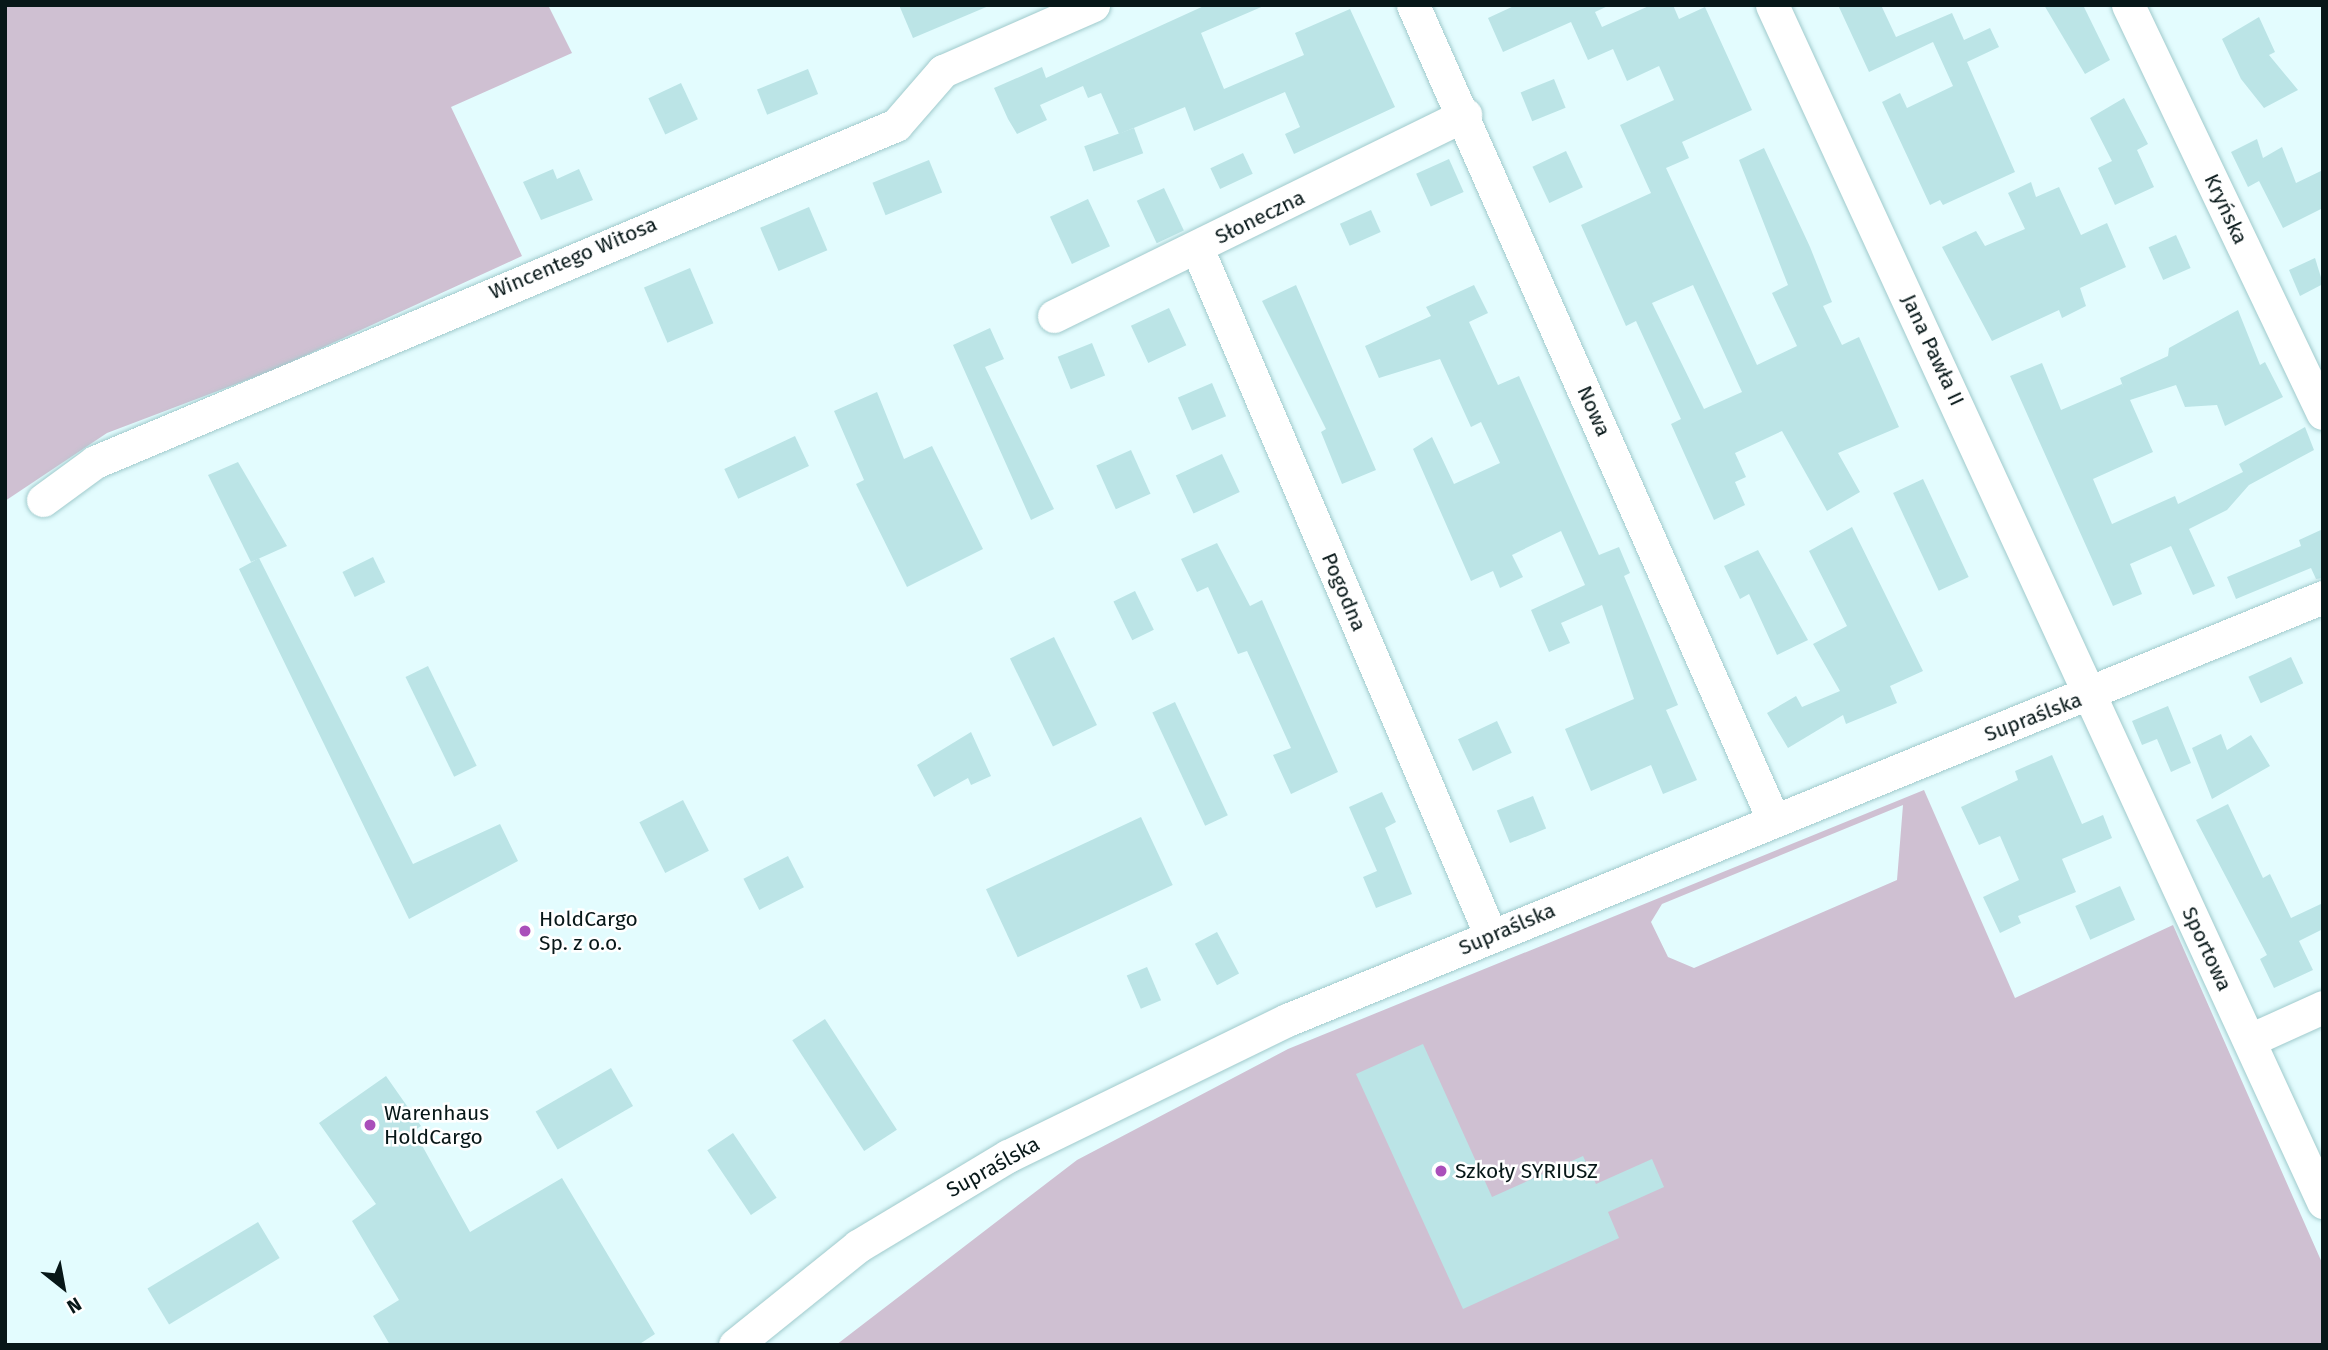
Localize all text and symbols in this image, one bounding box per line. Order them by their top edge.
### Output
street label: Kryńska [2199,170,2253,248]
street label: Słoneczna [1211,184,1309,250]
street label: Wincentego Witosa [485,211,661,305]
street label: Jana Pawła II [1896,290,1970,410]
street label: Nowa [1572,382,1616,440]
street label: Pogodna [1316,549,1372,635]
street label: Supraślska [1981,687,2085,747]
street label: Supraślska [1455,897,1559,961]
street label: Sportowa [2177,903,2237,995]
place label: HoldCargo Sp. z o.o. [539,906,638,956]
marker: HoldCargo Sp. z o.o. [517,923,533,939]
place label: Warenhaus HoldCargo [384,1100,489,1150]
marker: Warenhaus HoldCargo [362,1117,378,1133]
street label: Supraślska [942,1131,1044,1203]
place label: Szkoły SYRIUSZ [1455,1158,1598,1184]
marker: Szkoły SYRIUSZ [1433,1163,1449,1179]
north arrow [28,1252,98,1322]
text: N [63,1292,85,1319]

